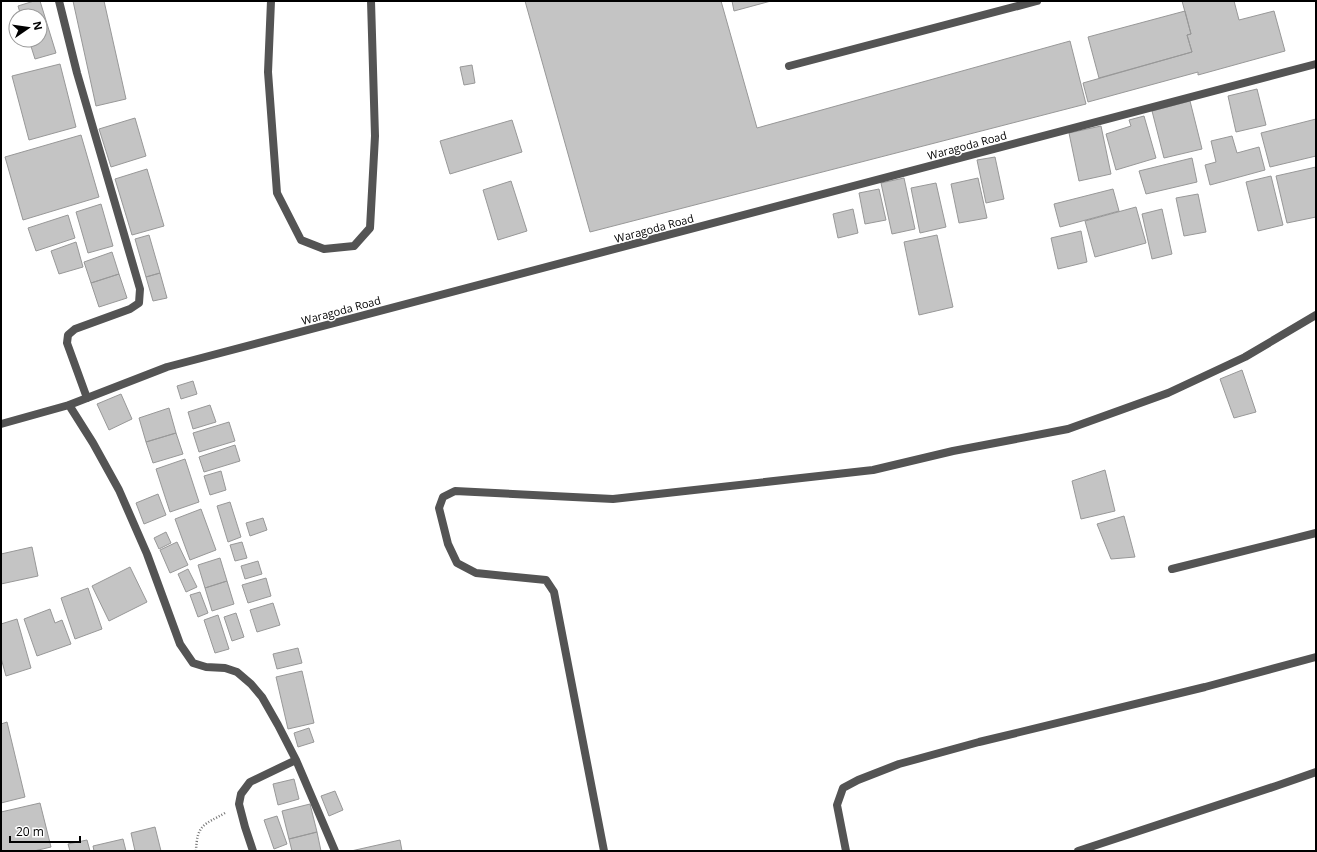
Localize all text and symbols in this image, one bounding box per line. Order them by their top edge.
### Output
north arrow [8,8,48,48]
text: N [30,20,47,32]
street label: Waragoda Road [926,127,1008,163]
street label: Waragoda Road [613,210,695,246]
street label: Waragoda Road [300,292,382,328]
scale bar [10,818,80,844]
text: 20 m [16,823,44,840]

